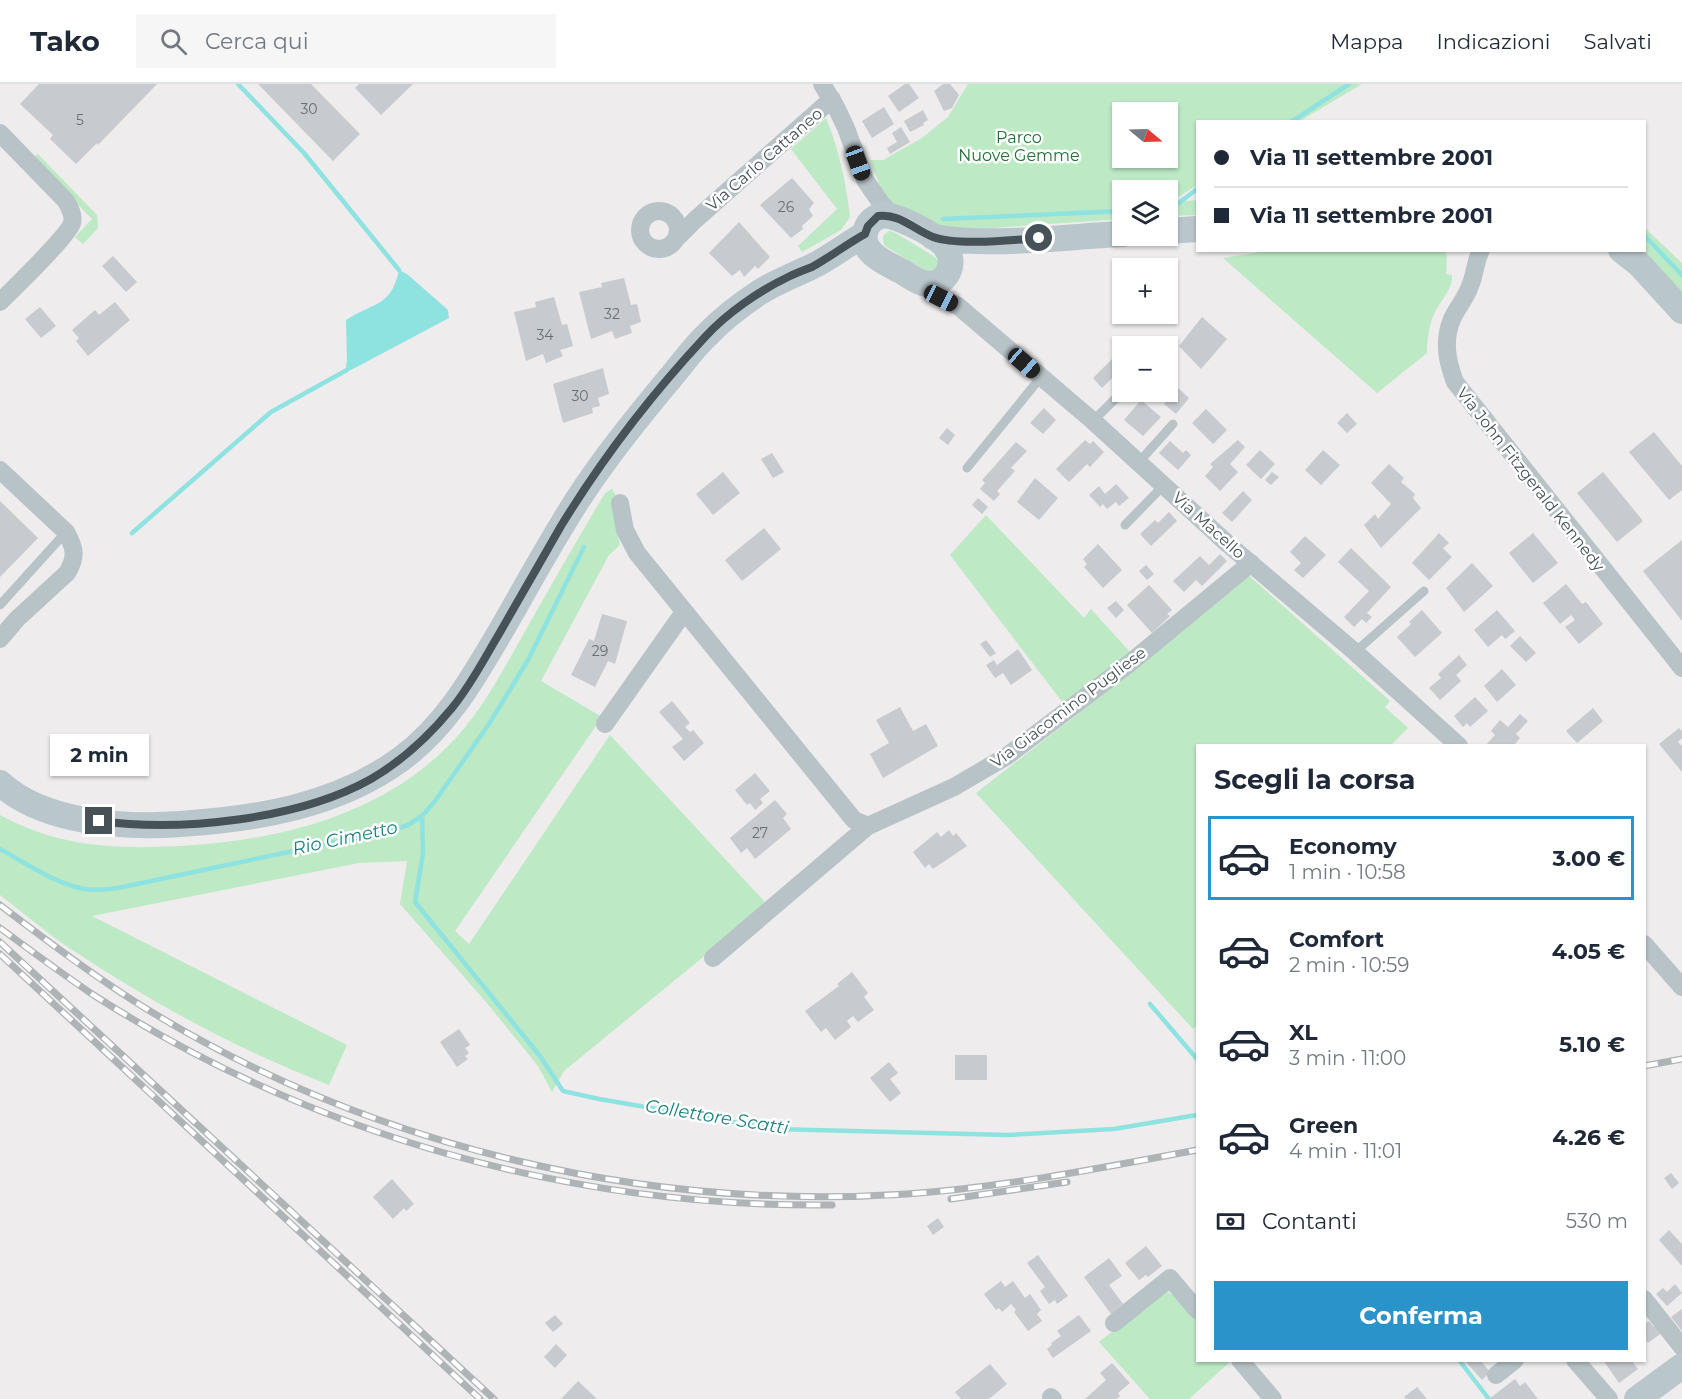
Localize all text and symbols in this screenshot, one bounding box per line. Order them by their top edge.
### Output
search box [136,14,556,68]
text: Tako [30,24,100,58]
icon: search [157,25,190,58]
text: Cerca qui [205,28,309,55]
text: Mappa [1330,29,1403,54]
text: Indicazioni [1436,29,1551,54]
text: Salvati [1584,29,1652,54]
house number: 30 [300,100,318,118]
north arrow [1112,102,1178,168]
map controls [1112,102,1178,402]
street label: Via Carlo Cattaneo [702,104,826,215]
house number: 5 [76,111,84,129]
park label: Parco Nuove Gemme [958,128,1080,165]
car [843,143,873,183]
text: Via 11 settembre 2001 [1250,144,1493,171]
button: layers [1112,180,1178,246]
house number: 26 [778,198,795,216]
text: Via 11 settembre 2001 [1250,202,1493,229]
route start [1025,224,1052,251]
button: + [1112,258,1178,324]
car [921,282,961,314]
house number: 32 [604,305,620,323]
house number: 34 [536,326,554,344]
button: − [1112,336,1178,402]
car [1005,344,1043,382]
street label: Via John Fitzgerald Kennedy [1453,384,1609,575]
house number: 30 [571,387,589,405]
street label: Via Macello [1169,488,1249,563]
house number: 29 [592,642,608,660]
street label: Via Giacomino Pugliese [987,643,1150,772]
callout: 2 min [50,734,148,776]
text: 2 min [70,743,129,767]
text: Scegli la corsa [1214,763,1415,796]
route end [85,807,112,834]
water label: Rio Cimetto [290,816,400,860]
house number: 27 [752,824,768,842]
icon: car [1217,831,1271,885]
text: Economy [1289,833,1397,860]
text: 3.00 € [1553,845,1625,872]
text: 1 min · 10:58 [1289,860,1406,884]
icon: car [1217,924,1271,978]
text: Comfort [1289,926,1384,953]
text: 4.05 € [1552,938,1625,965]
text: 2 min · 10:59 [1289,953,1409,977]
icon: car [1217,1017,1271,1071]
text: XL [1289,1019,1318,1046]
text: 5.10 € [1559,1031,1625,1058]
text: 3 min · 11:00 [1289,1046,1406,1070]
water label: Collettore Scatti [644,1095,790,1139]
icon: car [1217,1110,1271,1164]
text: Green [1289,1112,1358,1139]
text: 4.26 € [1552,1124,1625,1151]
text: 4 min · 11:01 [1289,1139,1402,1163]
icon: cash [1214,1205,1247,1238]
text: Contanti [1262,1208,1357,1235]
text: 530 m [1566,1209,1628,1233]
button: Conferma [1214,1281,1628,1350]

